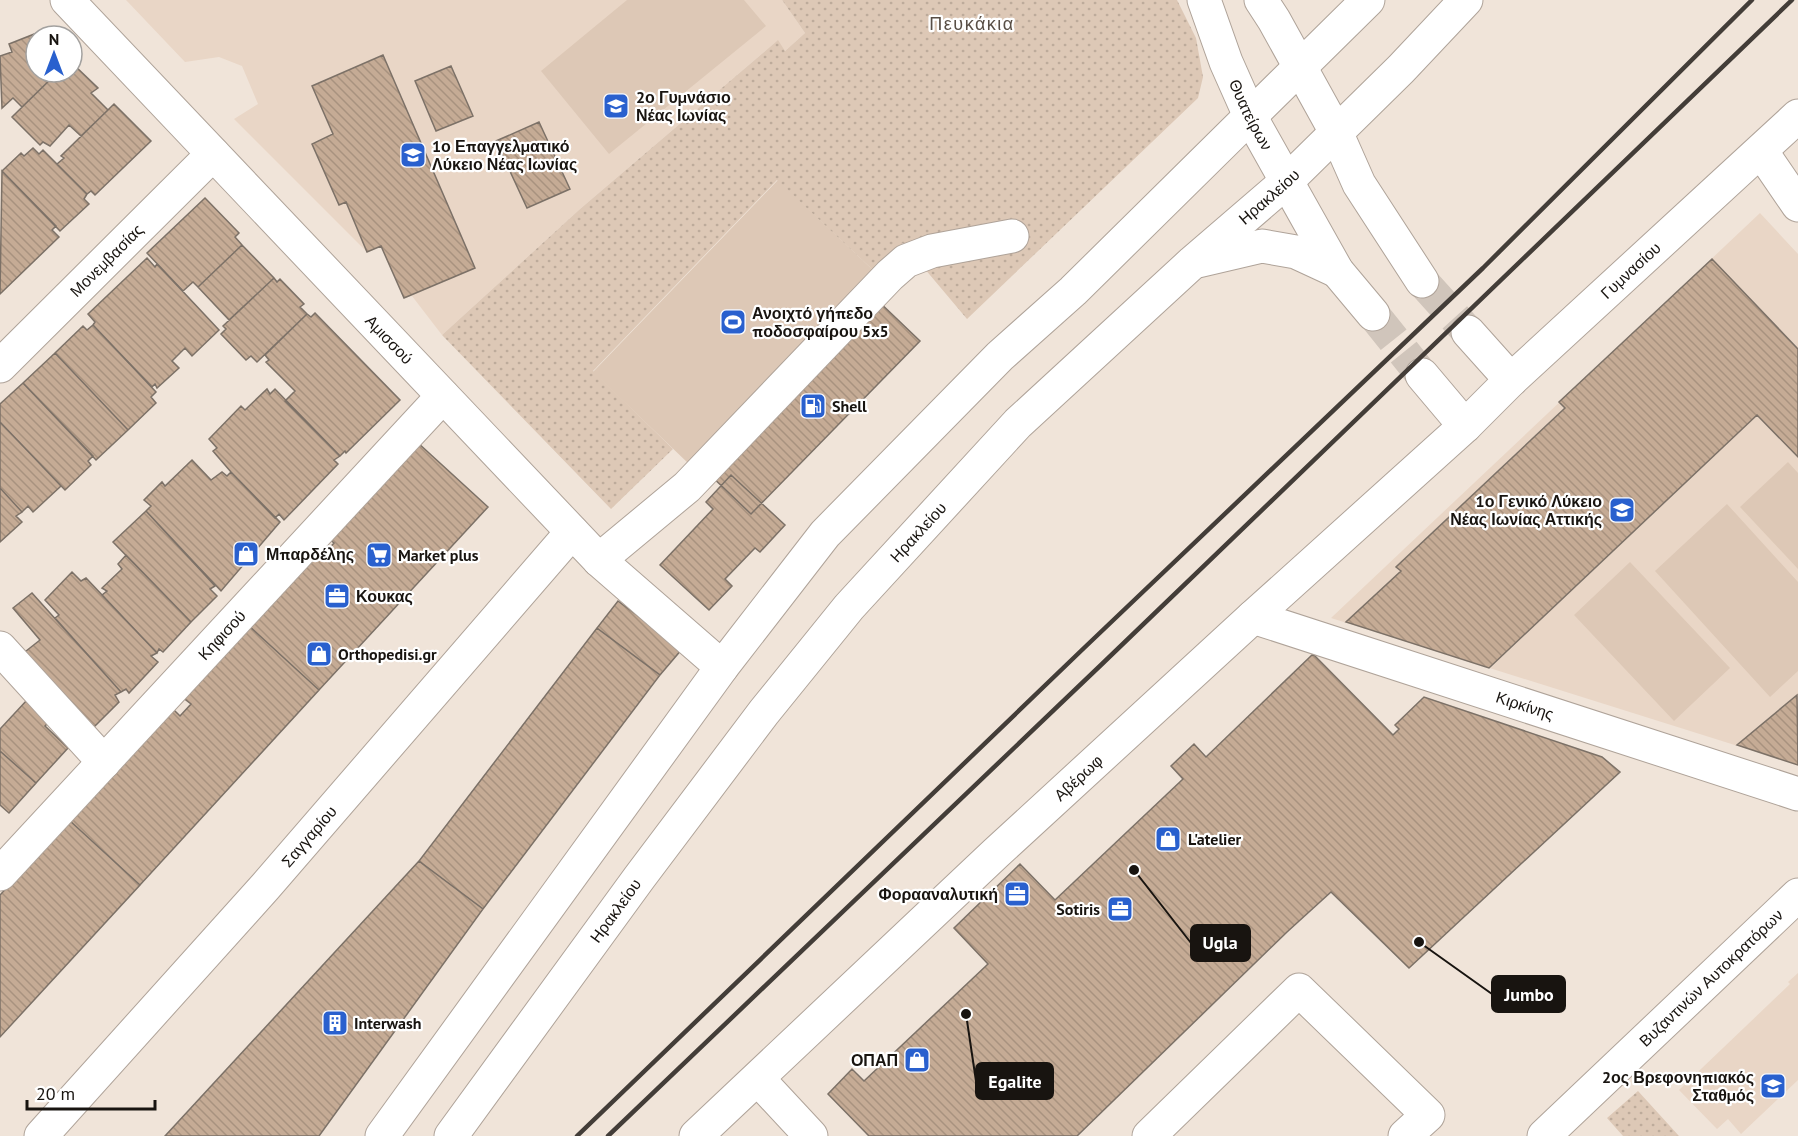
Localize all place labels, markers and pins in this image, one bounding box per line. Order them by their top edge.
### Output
place label: 2ο Γυμνάσιο Νέας Ιωνίας [636,87,731,125]
school or university icon: 2ο Γυμνάσιο Νέας Ιωνίας [601,91,631,121]
place label: 1ο Επαγγελματικό Λύκειο Νέας Ιωνίας [432,136,577,174]
school or university icon: 1ο Επαγγελματικό Λύκειο Νέας Ιωνίας [398,140,428,170]
place label: Ανοιχτό γήπεδο ποδοσφαίρου 5x5 [752,303,889,341]
sports icon: Ανοιχτό γήπεδο ποδοσφαίρου 5x5 [718,307,748,337]
fuel station icon: Shell [798,391,828,421]
place label: Shell [832,396,867,416]
place label: 1ο Γενικό Λύκειο Νέας Ιωνίας Αττικής [1450,491,1602,529]
school or university icon: 1ο Γενικό Λύκειο Νέας Ιωνίας Αττικής [1607,495,1637,525]
shop icon: Μπαρδέλης [231,539,261,569]
supermarket icon: Market plus [364,540,394,570]
place label: Μπαρδέλης [266,544,354,564]
place label: Market plus [398,545,479,565]
office icon: Κουκας [322,581,352,611]
place label: Κουκας [356,586,413,606]
shop icon: Orthopedisi.gr [304,639,334,669]
place label: Orthopedisi.gr [338,644,437,664]
shop icon: L'atelier [1153,824,1183,854]
place label: L'atelier [1188,829,1242,849]
office icon: Φορααναλυτική [1002,879,1032,909]
place label: Φορααναλυτική [879,884,998,904]
office icon: Sotiris [1105,894,1135,924]
place label: Sotiris [1056,899,1100,919]
callout: Ugla [1191,925,1250,961]
callout: Jumbo [1492,976,1565,1012]
building icon: Interwash [320,1008,350,1038]
place label: Interwash [354,1013,421,1033]
shop icon: ΟΠΑΠ [902,1045,932,1075]
place label: ΟΠΑΠ [851,1050,898,1070]
callout: Egalite [976,1063,1053,1099]
place label: 2ος Βρεφονηπιακός Σταθμός [1602,1067,1754,1105]
school or university icon: 2ος Βρεφονηπιακός Σταθμός [1758,1071,1788,1101]

